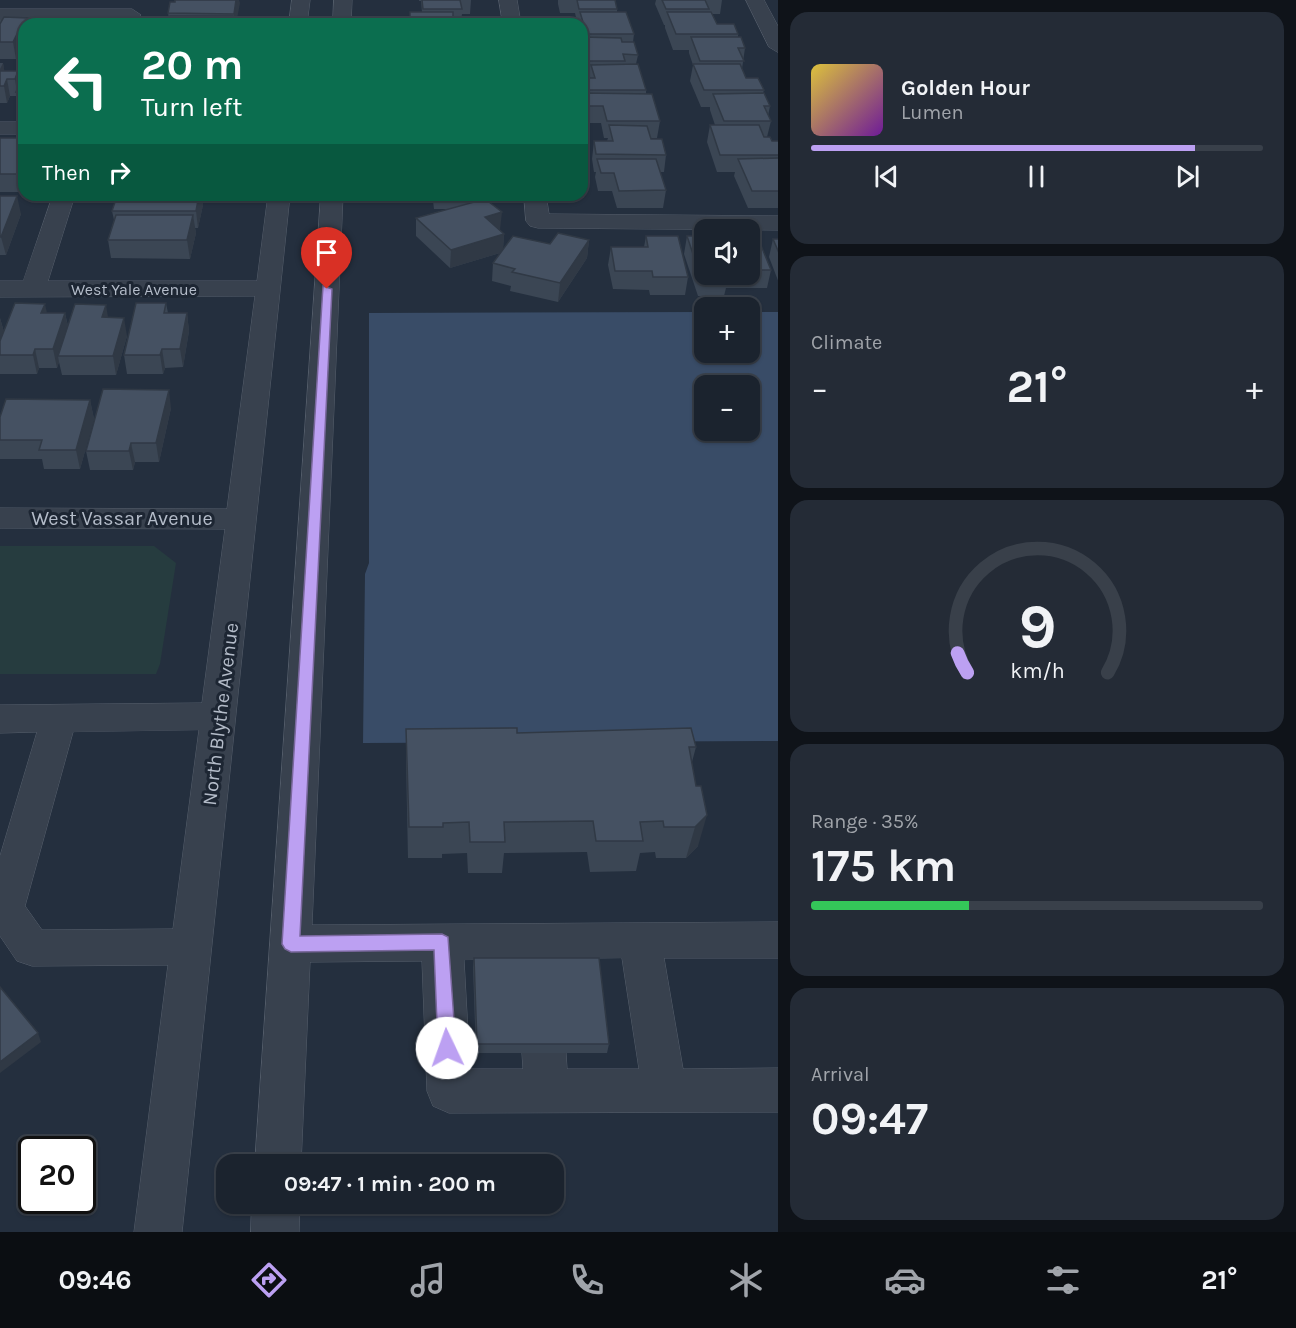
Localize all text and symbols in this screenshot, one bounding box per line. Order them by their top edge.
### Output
text: 20 m [141,40,243,90]
icon: left [42,42,120,120]
text: Golden Hour [901,75,1030,101]
text: Turn left [141,91,242,123]
text: Lumen [901,101,964,124]
icon: right [103,156,136,189]
text: Then [42,160,91,186]
icon: previous [870,160,903,193]
icon: pause [1020,160,1053,193]
icon: next [1171,160,1204,193]
map controls [694,219,760,441]
button: sound [694,219,760,285]
pin [301,227,352,289]
icon: arrive [310,236,343,269]
street label: West Yale Avenue [71,280,197,299]
button: + [694,297,760,363]
text: Climate [811,331,882,354]
text: 21° [1007,361,1067,413]
text: − [811,369,828,407]
text: + [1246,369,1263,407]
button: − [694,375,760,441]
street label: West Vassar Avenue [31,507,213,530]
text: 9 [1018,590,1056,663]
street label: North Blythe Avenue [198,621,243,807]
text: km/h [1010,658,1064,683]
text: Range · 35% [811,810,919,833]
text: 175 km [811,840,956,892]
position arrow [415,1016,479,1080]
text: Arrival [811,1063,870,1086]
text: 09:47 [811,1093,928,1145]
speed limit sign: 20 [18,1136,96,1214]
text: 09:47 · 1 min · 200 m [284,1171,496,1197]
icon: directions [248,1259,290,1301]
icon: music [407,1259,449,1301]
icon: phone [566,1259,608,1301]
icon: climate [725,1259,767,1301]
icon: car [884,1259,926,1301]
icon: filters [1042,1259,1084,1301]
text: 09:46 [58,1264,132,1296]
text: 21° [1201,1264,1238,1296]

